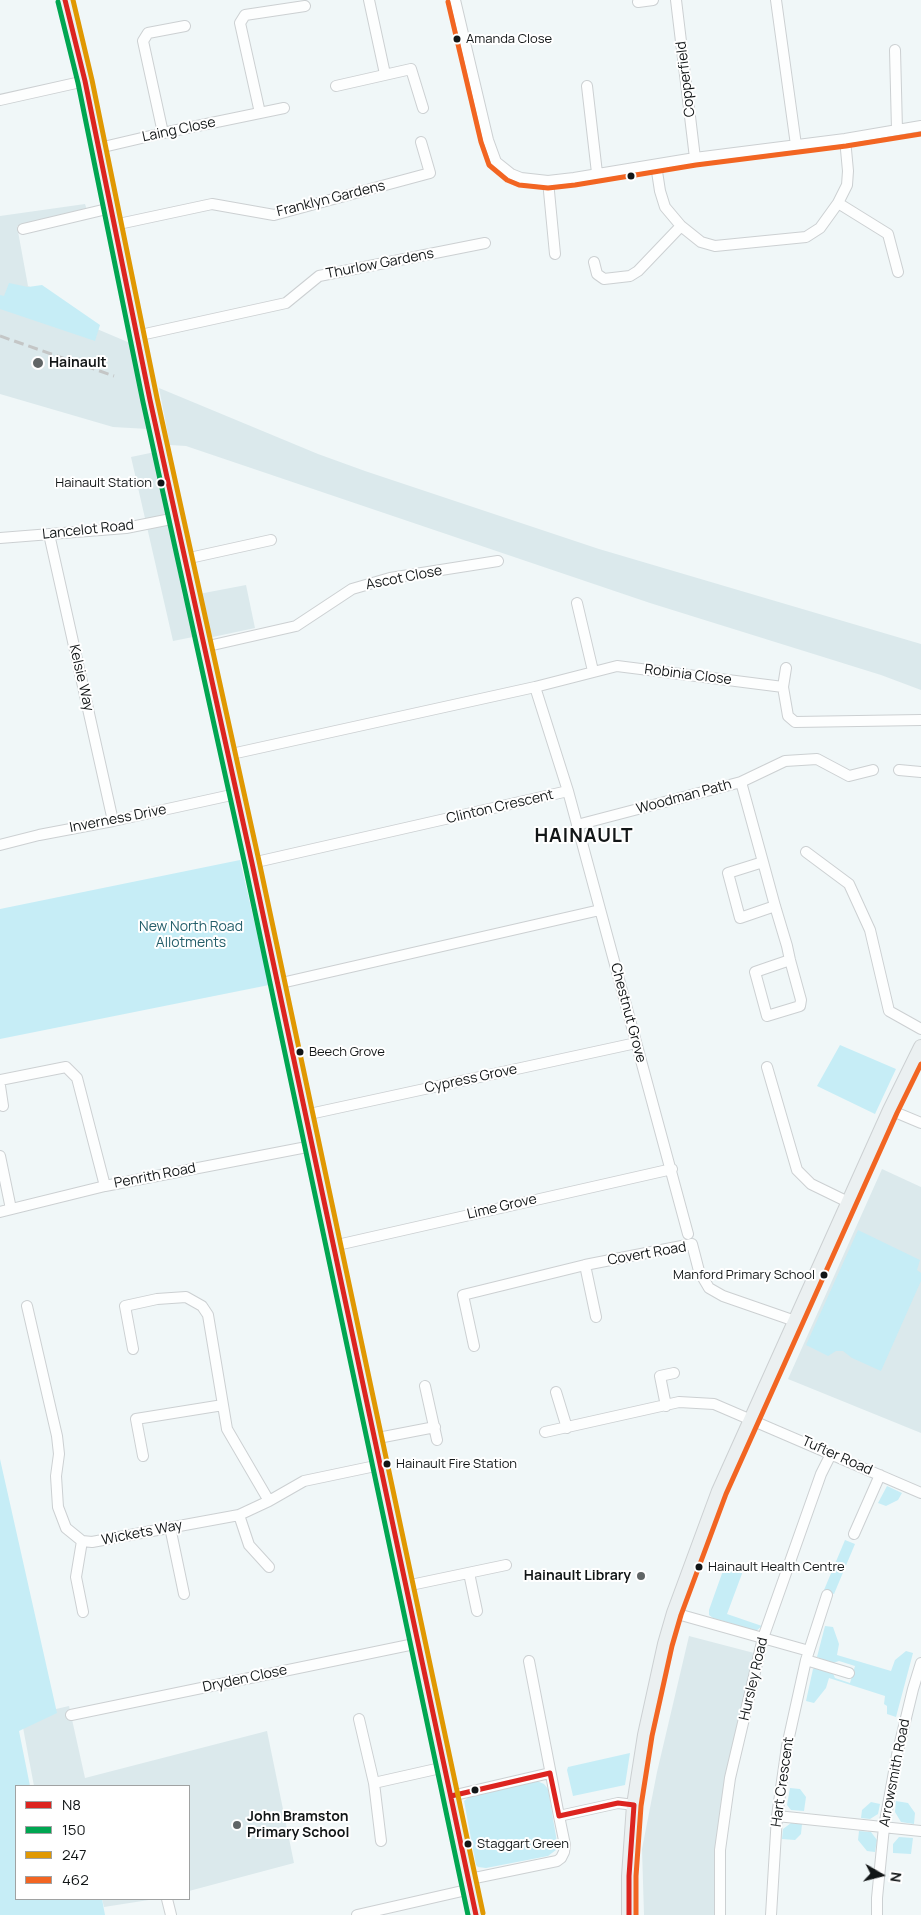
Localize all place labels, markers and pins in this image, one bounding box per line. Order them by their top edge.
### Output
place label: Amanda Close [466,31,552,47]
marker: Amanda Close [452,34,462,44]
unlabelled marker [626,171,636,181]
place label: Hainault [49,355,107,371]
marker: Hainault [31,356,45,370]
place label: Hainault Station [55,475,152,491]
marker: Hainault Station [156,478,166,488]
place label: Beech Grove [309,1044,385,1060]
marker: Beech Grove [295,1047,305,1057]
place label: Manford Primary School [673,1267,815,1283]
marker: Manford Primary School [819,1270,829,1280]
place label: Hainault Fire Station [396,1456,517,1472]
marker: Hainault Fire Station [382,1459,392,1469]
place label: Hainault Health Centre [708,1559,845,1575]
marker: Hainault Health Centre [694,1562,704,1572]
place label: Hainault Library [524,1568,631,1584]
marker: Hainault Library [635,1570,647,1582]
unlabelled marker [470,1785,480,1795]
place label: John Bramston Primary School [247,1809,349,1841]
marker: John Bramston Primary School [231,1819,243,1831]
place label: Staggart Green [477,1836,569,1852]
marker: Staggart Green [463,1839,473,1849]

